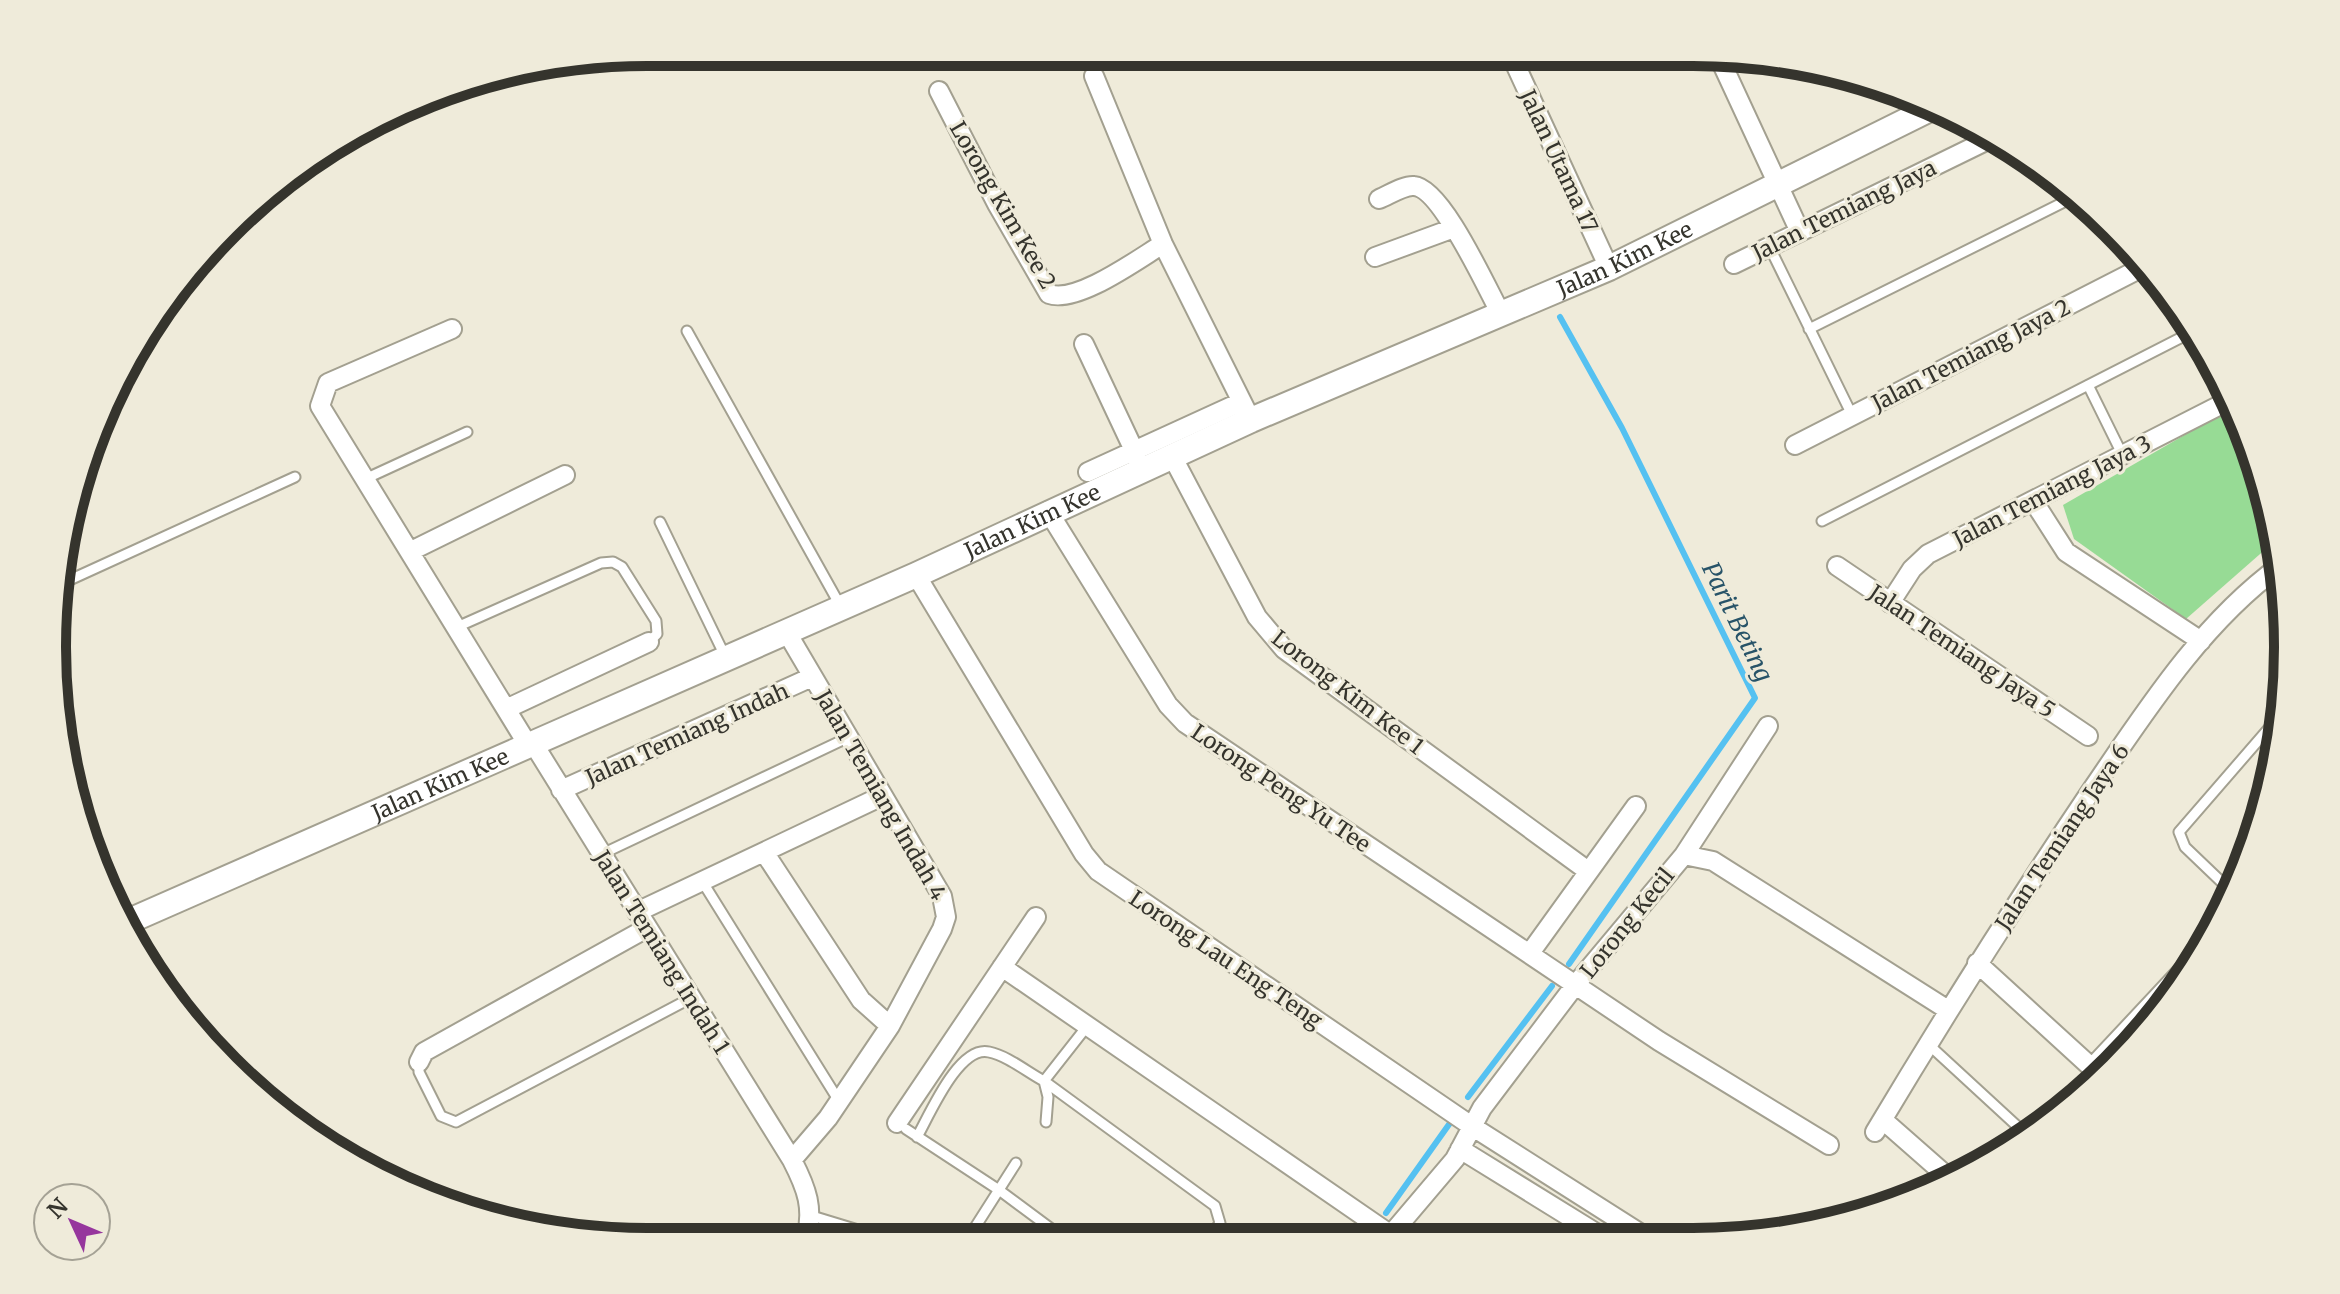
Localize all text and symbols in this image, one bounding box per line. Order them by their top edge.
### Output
street label: Jalan Utama 17 [1513,84,1604,237]
street label: Lorong Kim Kee 2 [944,116,1062,294]
street label: Jalan Temiang Jaya [1747,153,1941,267]
street label: Jalan Kim Kee [1552,215,1697,303]
street label: Jalan Temiang Jaya 2 [1866,293,2075,418]
street label: Jalan Temiang Jaya 3 [1947,429,2156,554]
street label: Jalan Kim Kee [959,478,1105,565]
water label: Parit Beting [1695,557,1780,687]
street label: Jalan Temiang Jaya 5 [1863,578,2061,724]
street label: Lorong Kim Kee 1 [1266,624,1430,760]
street label: Jalan Temiang Indah [580,676,793,792]
street label: Jalan Temiang Indah 4 [809,684,953,906]
street label: Lorong Peng Yu Tee [1186,718,1376,858]
street label: Jalan Temiang Jaya 6 [1989,738,2135,937]
street label: Jalan Kim Kee [366,742,513,827]
street label: Jalan Temiang Indah 1 [587,844,736,1059]
street label: Lorong Kecil [1574,862,1680,984]
street label: Lorong Lau Eng Teng [1124,884,1328,1034]
north arrow [32,1182,112,1262]
text: N [42,1192,74,1224]

